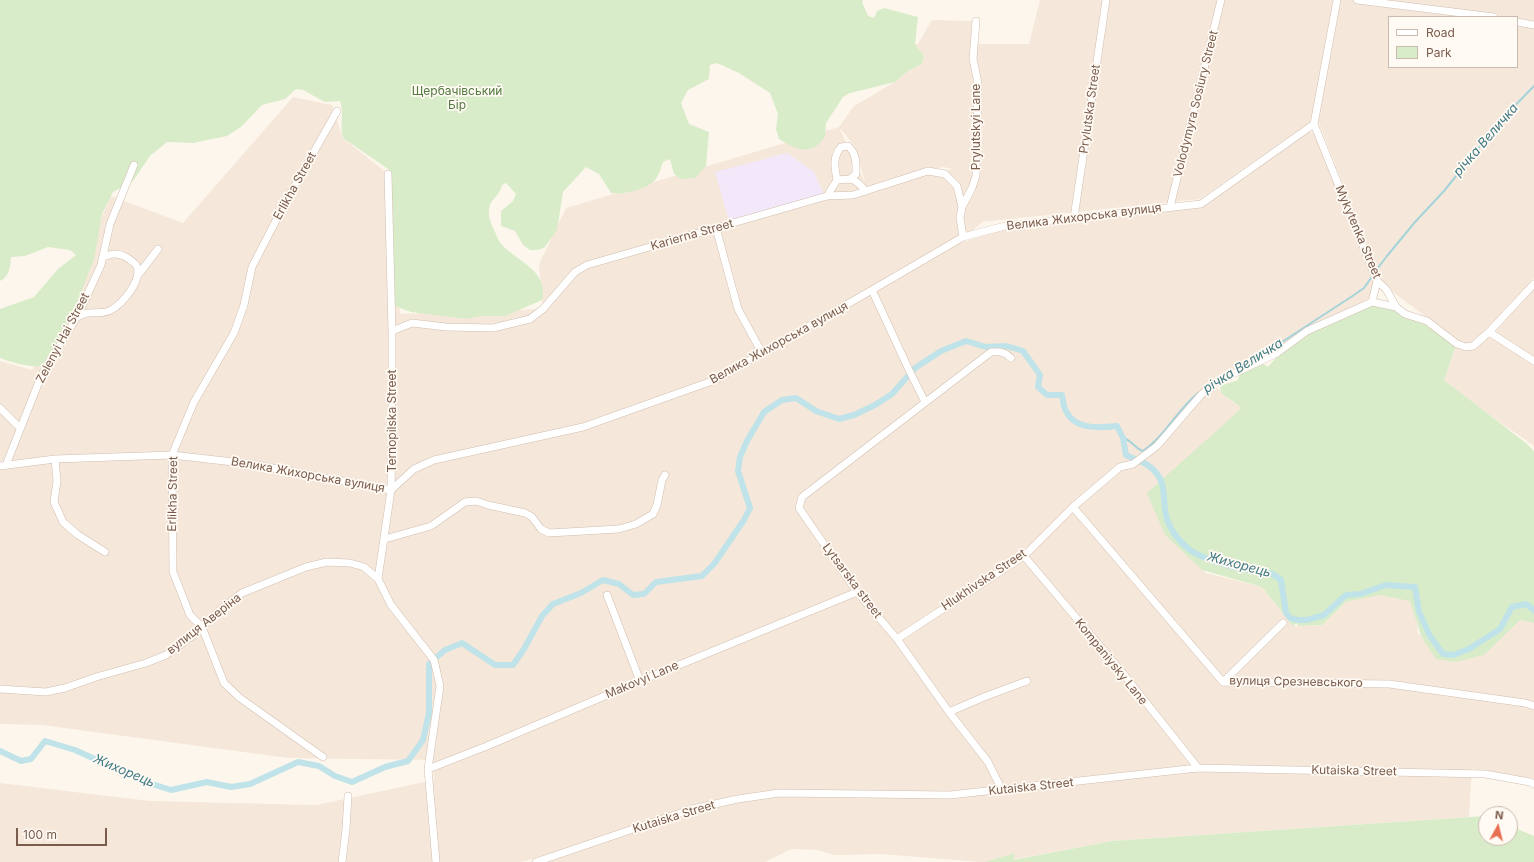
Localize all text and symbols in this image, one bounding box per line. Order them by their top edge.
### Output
legend [1388,16,1518,68]
text: Road [1426,25,1455,40]
street label: Volodymyra Sosiury Street [1171,29,1221,179]
text: Park [1426,45,1452,60]
street label: Prylutska Street [1077,63,1103,155]
park label: Щербачівський Бір [412,84,502,112]
street label: Prylutskyi Lane [969,84,983,170]
water label: річка Величка [1450,101,1522,179]
street label: Erlikha Street [270,150,320,222]
street label: Mykytenka Street [1332,183,1384,281]
street label: Велика Жихорська вулиця [1006,200,1162,234]
street label: Karierna Street [649,216,735,254]
street label: Zelenyi Hai Street [33,290,93,386]
street label: Велика Жихорська вулиця [707,299,851,387]
water label: річка Величка [1200,335,1286,397]
street label: Ternopilska Street [385,370,399,472]
street label: Велика Жихорська вулиця [230,454,386,496]
street label: Erlikha Street [165,456,181,532]
street label: Lytsarska street [819,541,885,621]
street label: Hlukhivska Street [939,546,1029,614]
water label: Жихорець [1205,549,1273,581]
street label: вулиця Аверіна [164,591,244,657]
street label: Kompaniysky Lane [1072,616,1150,708]
street label: Makovyi Lane [603,658,681,702]
street label: вулиця Срезневського [1229,674,1363,690]
water label: Жихорець [91,751,157,791]
street label: Kutaiska Street [1311,763,1397,779]
street label: Kutaiska Street [988,775,1074,799]
street label: Kutaiska Street [631,798,717,836]
north arrow [1478,806,1518,846]
text: N [1494,808,1504,823]
scale bar [18,820,109,846]
text: 100 m [23,827,57,842]

